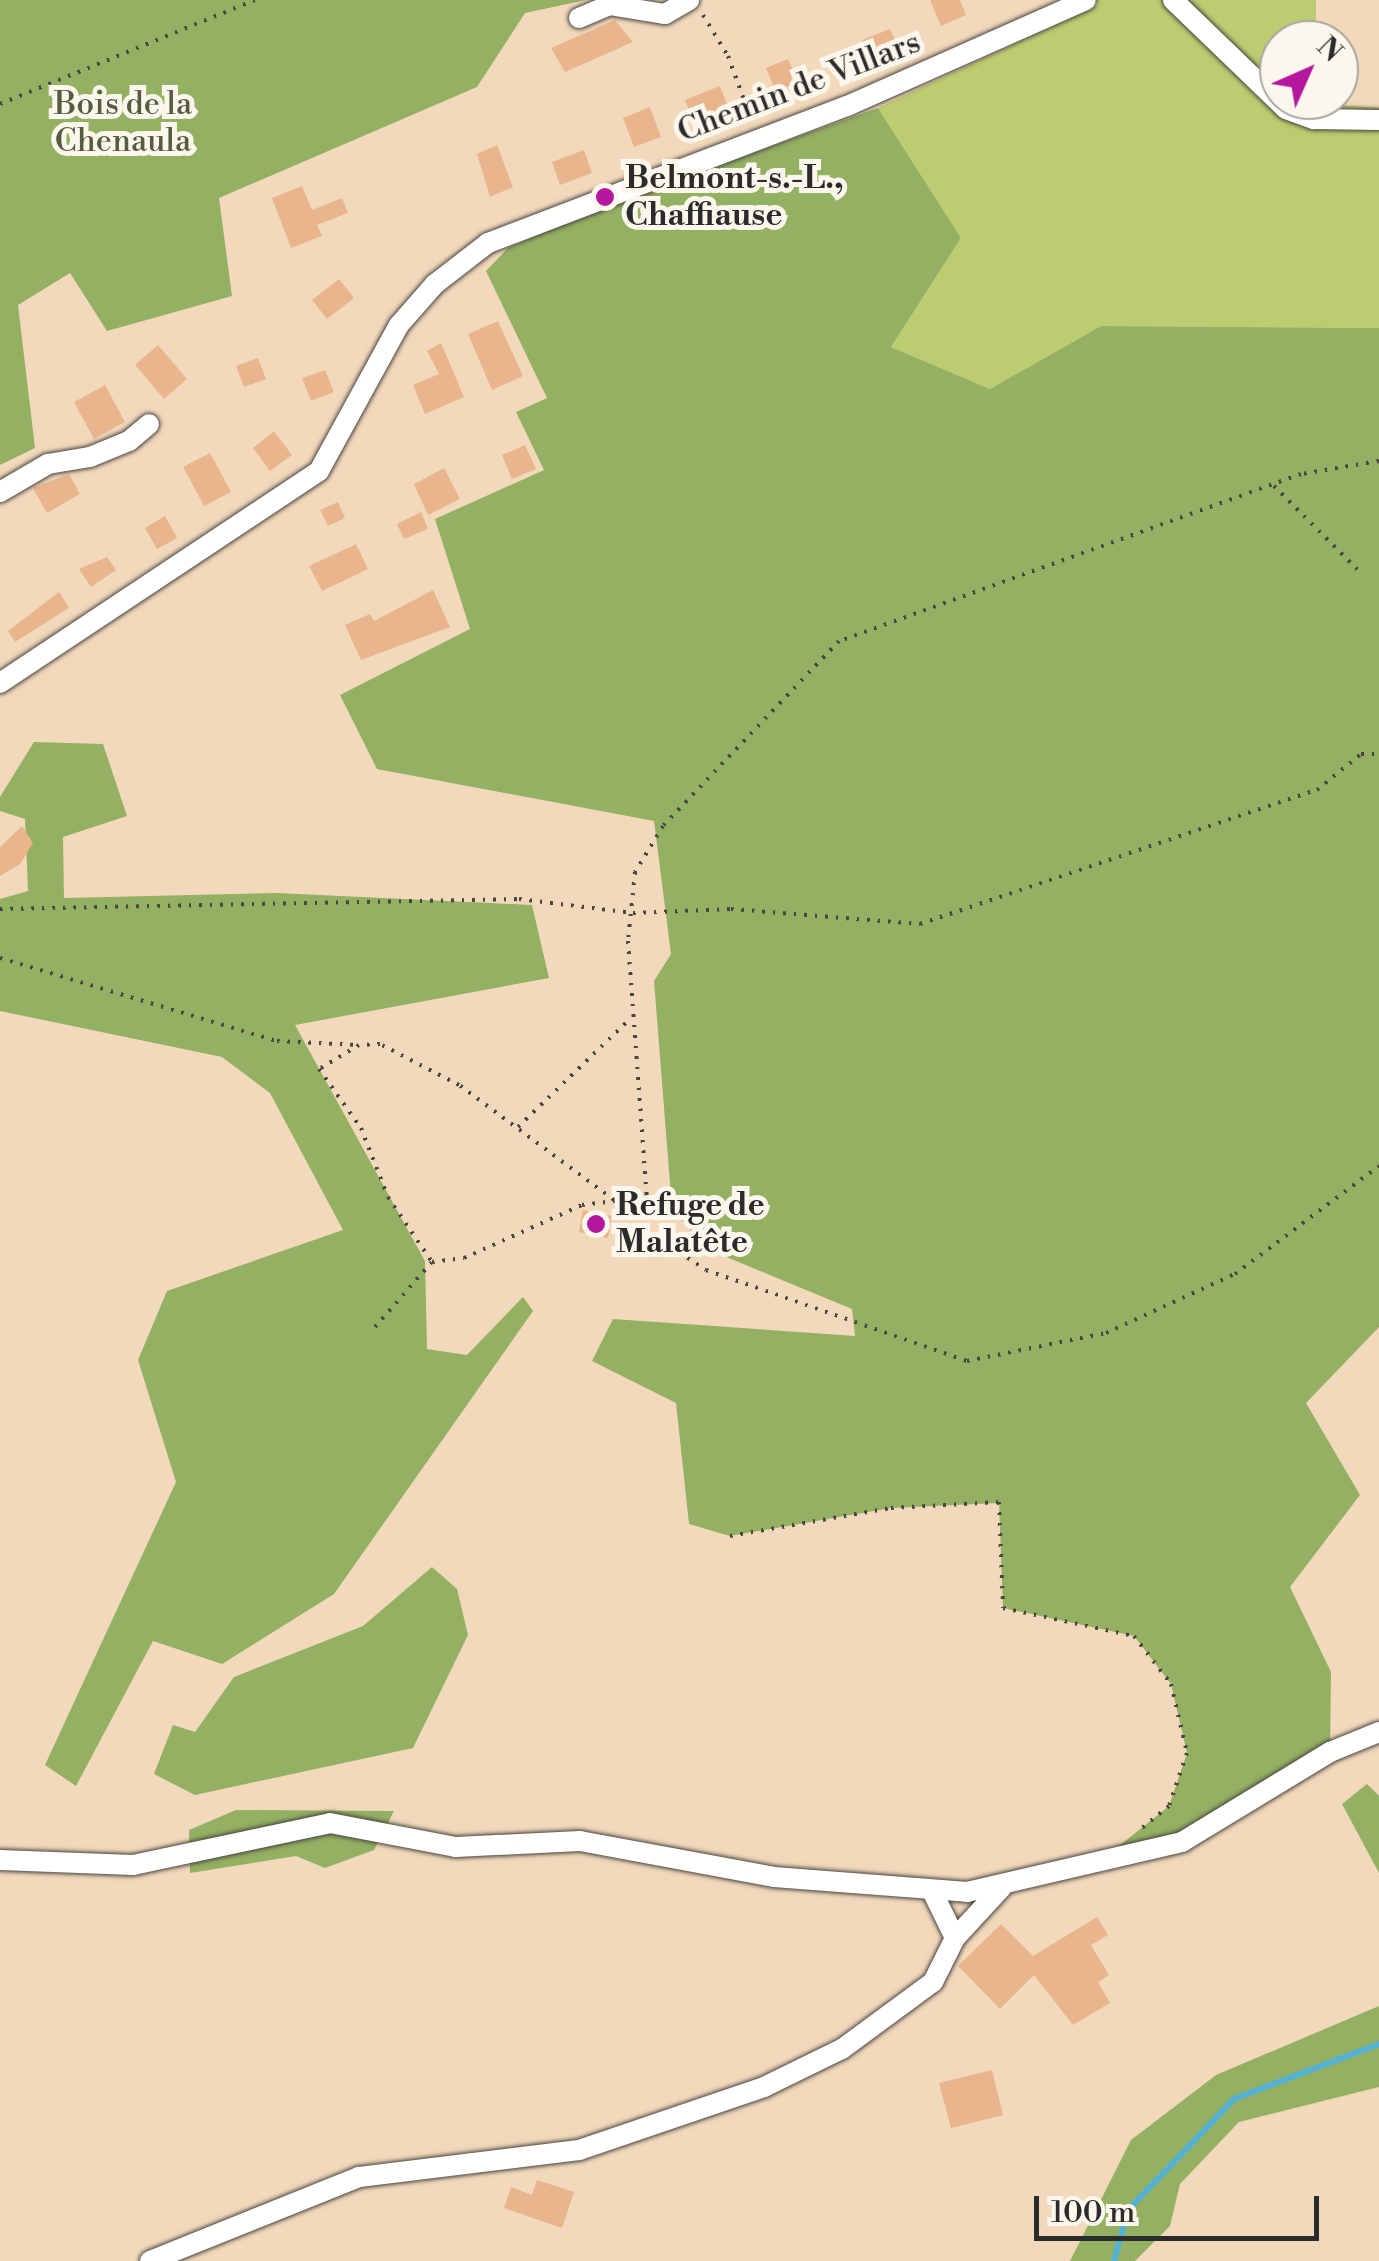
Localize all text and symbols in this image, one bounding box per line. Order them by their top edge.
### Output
north arrow [1259,20,1359,120]
street label: Chemin de Villars [672,23,926,151]
text: N [1309,30,1349,70]
park label: Bois de la Chenaula [54,86,192,161]
place label: Belmont-s.-L., Chaffiause [625,160,844,235]
marker: Belmont-s.-L., Chaffiause [594,186,616,208]
place label: Refuge de Malatête [616,1187,765,1262]
marker: Refuge de Malatête [585,1213,607,1235]
scale bar [1039,2176,1324,2238]
text: 100 m [1051,2194,1135,2232]

